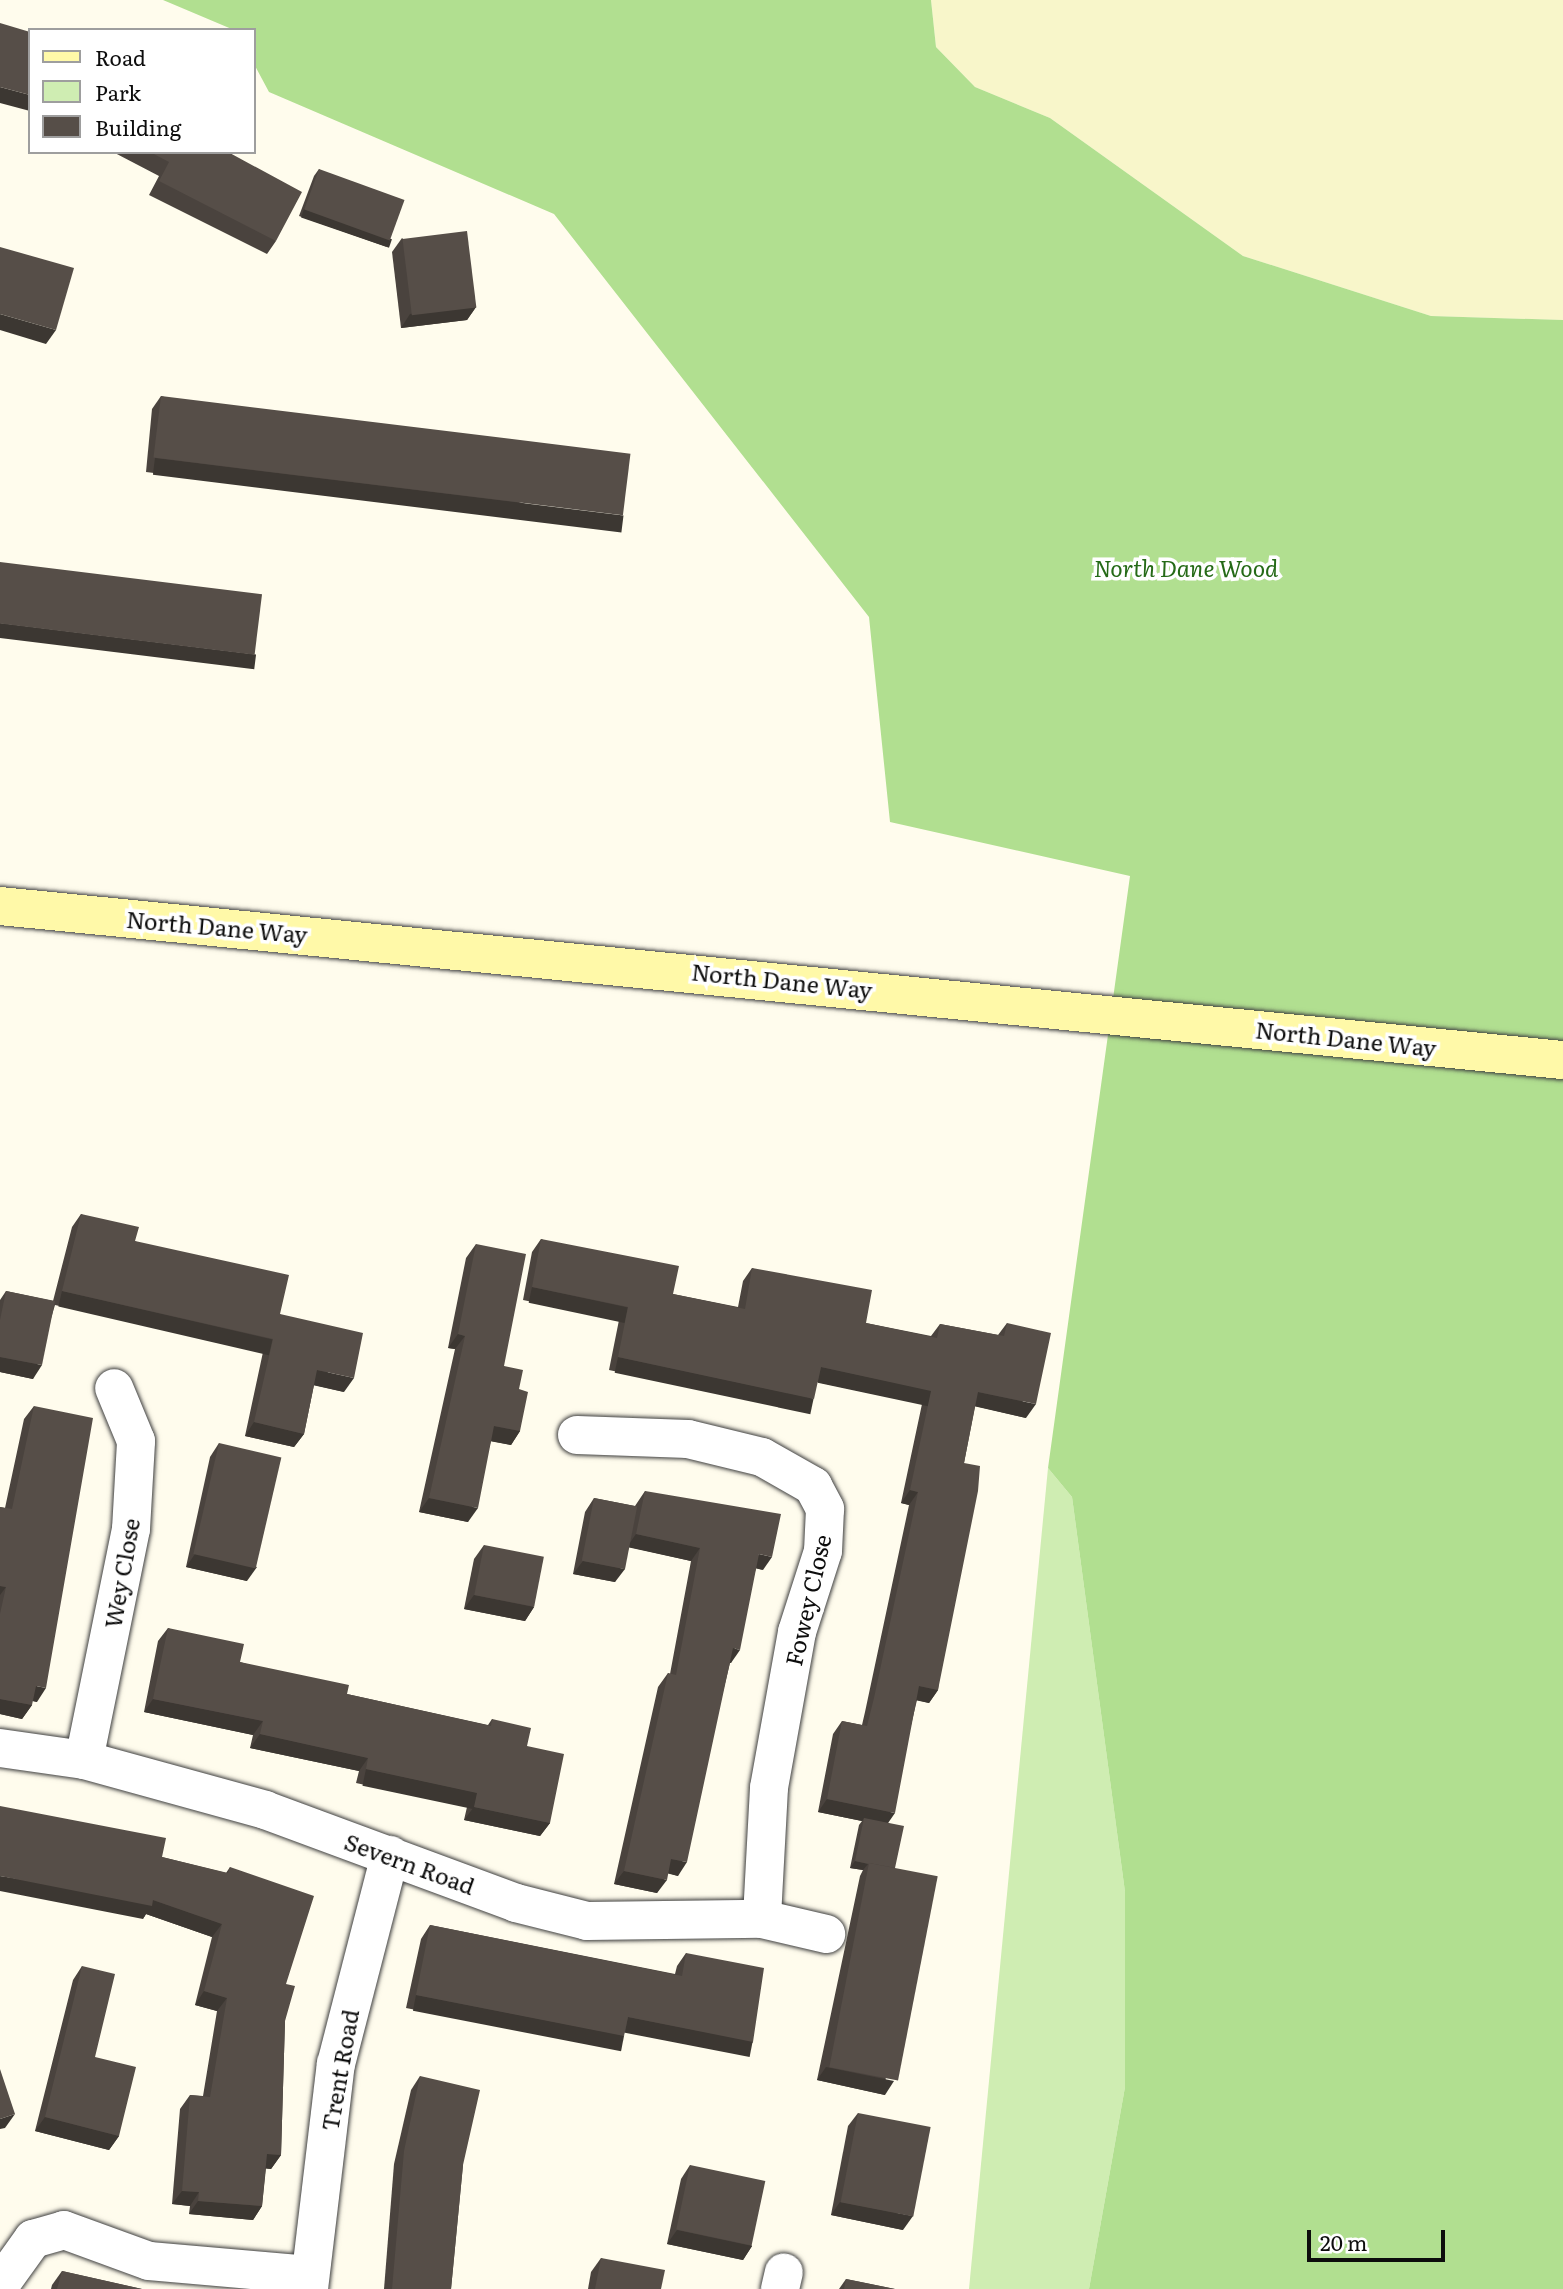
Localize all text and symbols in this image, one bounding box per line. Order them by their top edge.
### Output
legend [28,28,256,154]
text: Road [95,41,146,72]
text: Park [95,76,141,107]
text: Building [95,111,181,142]
park label: North Dane Wood [1094,553,1278,581]
street label: North Dane Way [125,904,309,948]
street label: North Dane Way [690,957,874,1003]
street label: North Dane Way [1254,1015,1438,1061]
street label: Wey Close [98,1516,144,1630]
street label: Fowey Close [778,1532,836,1668]
street label: Severn Road [341,1827,479,1899]
street label: Trent Road [315,2007,363,2133]
scale bar [1311,2216,1449,2260]
text: 20 m [1320,2226,1367,2257]

